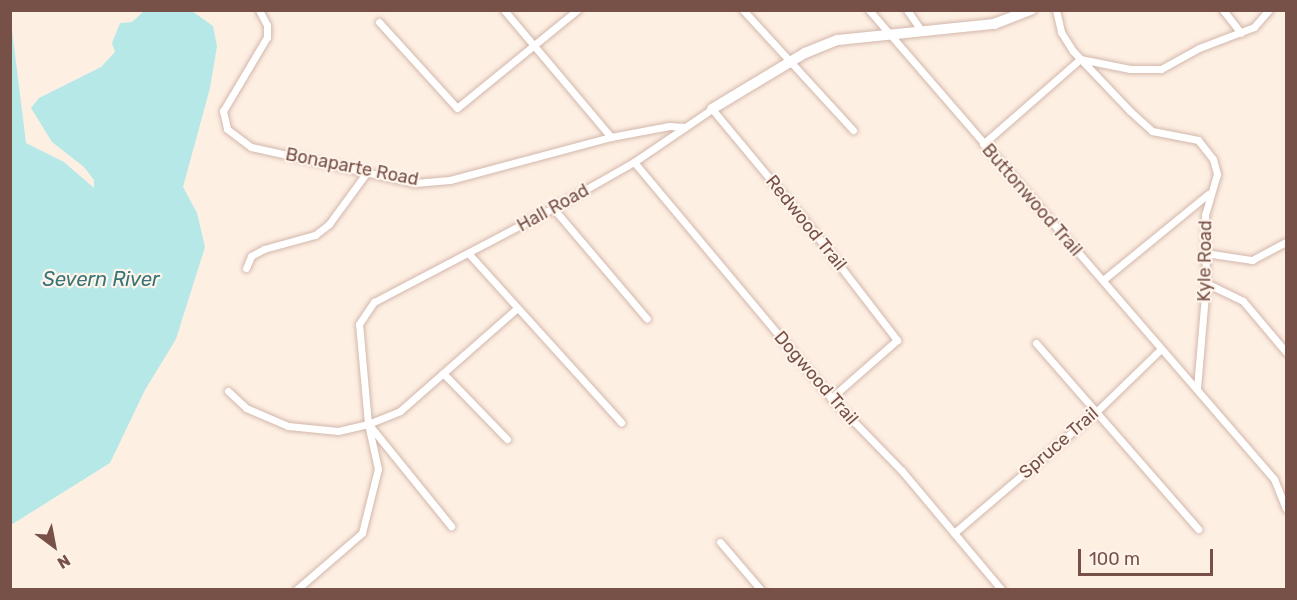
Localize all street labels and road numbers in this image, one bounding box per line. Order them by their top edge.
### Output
street label: Buttonwood Trail [977,139,1087,261]
street label: Bonaparte Road [284,144,420,190]
street label: Redwood Trail [761,171,851,275]
street label: Hall Road [513,180,593,236]
street label: Kyle Road [1193,220,1217,302]
street label: Dogwood Trail [769,326,863,430]
street label: Spruce Trail [1015,403,1103,483]

